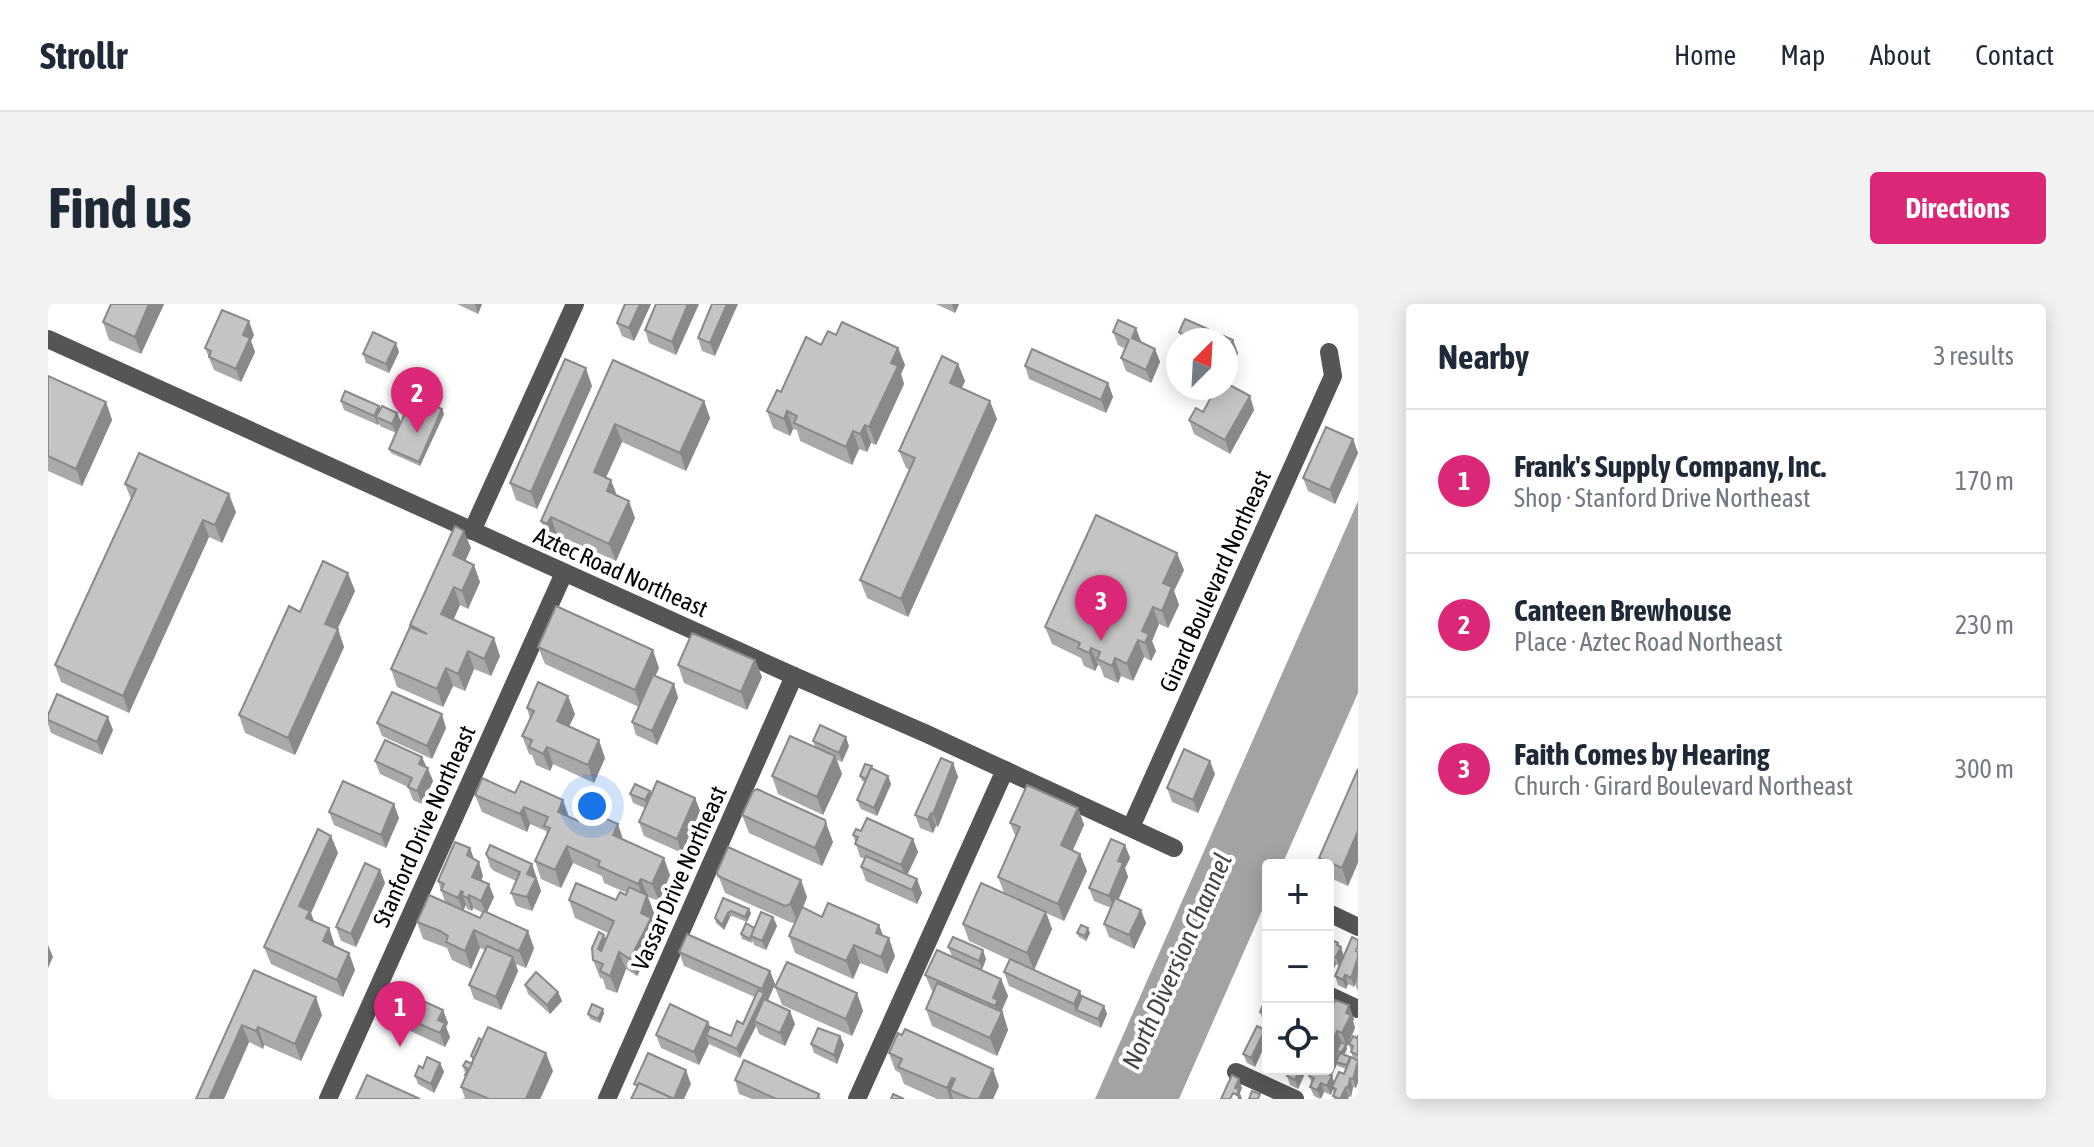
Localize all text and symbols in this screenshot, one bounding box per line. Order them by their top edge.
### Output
text: Strollr [40,34,127,77]
text: Home [1674,39,1736,71]
text: Map [1780,39,1825,71]
text: About [1869,39,1931,71]
text: Contact [1975,39,2054,71]
button: Directions [1870,172,2046,244]
text: Find us [48,176,192,240]
north arrow [1166,328,1238,400]
text: Nearby [1438,337,1529,376]
text: 3 results [1933,341,2014,371]
pin: 2 [391,367,443,433]
text: Frank's Supply Company, Inc. [1514,449,1826,483]
street label: Girard Boulevard Northeast [1154,466,1276,696]
text: 1 [1458,466,1470,496]
text: 170 m [1955,466,2014,496]
text: Shop · Stanford Drive Northeast [1514,483,1810,513]
street label: Aztec Road Northeast [530,522,712,622]
pin: 3 [1075,575,1127,641]
text: Canteen Brewhouse [1514,593,1732,627]
text: 2 [1458,610,1470,640]
text: 230 m [1955,610,2014,640]
text: Place · Aztec Road Northeast [1514,627,1783,657]
street label: Stanford Drive Northeast [367,721,481,931]
text: Faith Comes by Hearing [1514,737,1770,771]
text: 3 [1458,754,1470,784]
text: 300 m [1955,754,2014,784]
text: Church · Girard Boulevard Northeast [1514,771,1853,801]
street label: Vassar Drive Northeast [626,782,732,974]
your location [572,786,612,826]
water label: North Diversion Channel [1116,848,1238,1074]
map controls [1262,859,1334,1075]
button: + [1262,859,1334,931]
button: − [1262,931,1334,1003]
pin: 1 [374,981,426,1047]
button: locate [1262,1003,1334,1075]

